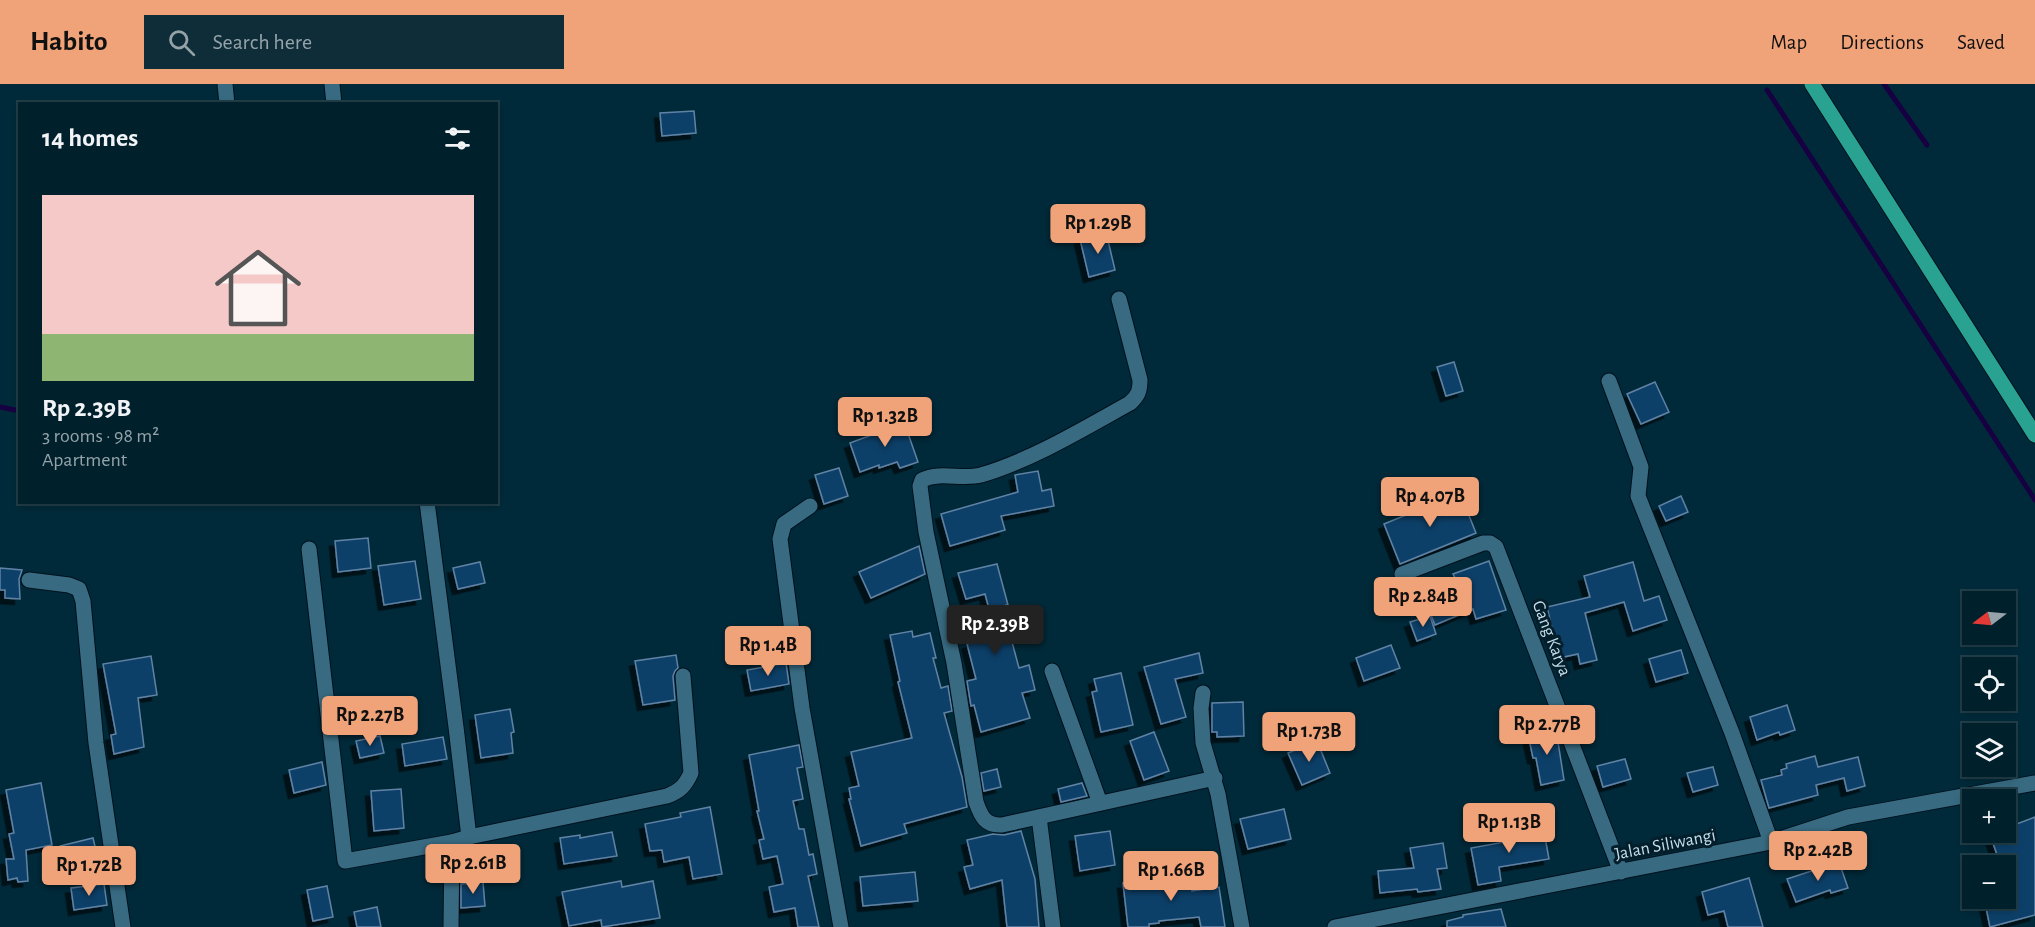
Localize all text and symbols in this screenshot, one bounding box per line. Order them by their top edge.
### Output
search box [144,15,564,69]
icon: search [165,26,198,59]
text: Habito [30,28,108,56]
text: Search here [213,31,312,53]
text: Map [1771,32,1807,53]
text: Directions [1840,32,1924,53]
text: Saved [1957,32,2005,53]
icon: filters [441,122,474,155]
text: 14 homes [42,125,138,151]
pin: Rp 1.29B [1036,204,1160,255]
text: Rp 1.29B [1064,213,1132,233]
icon: home [204,234,312,342]
text: Rp 2.39B [42,395,131,421]
pin: Rp 1.32B [823,397,947,448]
text: Rp 1.32B [852,406,918,426]
text: 3 rooms · 98 m² [42,426,159,446]
text: Apartment [42,450,127,470]
pin: Rp 4.07B [1368,477,1492,528]
text: Rp 4.07B [1395,486,1465,506]
pin: Rp 2.84B [1361,577,1485,628]
text: Rp 2.84B [1388,586,1458,606]
north arrow [1962,591,2016,645]
map controls [1962,591,2016,909]
street label: Gang Karya [1528,598,1574,679]
pin: Rp 2.39B [933,605,1057,656]
text: Rp 2.39B [961,614,1029,634]
pin: Rp 1.4B [713,626,823,677]
text: Rp 1.4B [739,635,797,655]
button: locate [1962,657,2016,711]
pin: Rp 2.27B [308,696,432,747]
text: Rp 2.27B [336,705,404,725]
pin: Rp 2.77B [1485,705,1609,756]
pin: Rp 1.73B [1247,712,1371,763]
text: Rp 2.77B [1513,714,1581,734]
text: Rp 1.73B [1276,721,1342,741]
button: layers [1962,723,2016,777]
button: + [1962,789,2016,843]
pin: Rp 1.13B [1447,803,1571,854]
text: Rp 1.13B [1477,812,1541,832]
street label: Jalan Siliwangi [1613,826,1717,864]
pin: Rp 2.42B [1756,831,1880,882]
text: Rp 2.42B [1783,840,1853,860]
pin: Rp 2.61B [411,844,535,895]
pin: Rp 1.72B [27,846,151,897]
pin: Rp 1.66B [1109,851,1233,902]
text: Rp 2.61B [439,853,507,873]
text: Rp 1.72B [56,855,122,875]
button: − [1962,855,2016,909]
text: Rp 1.66B [1137,860,1205,880]

